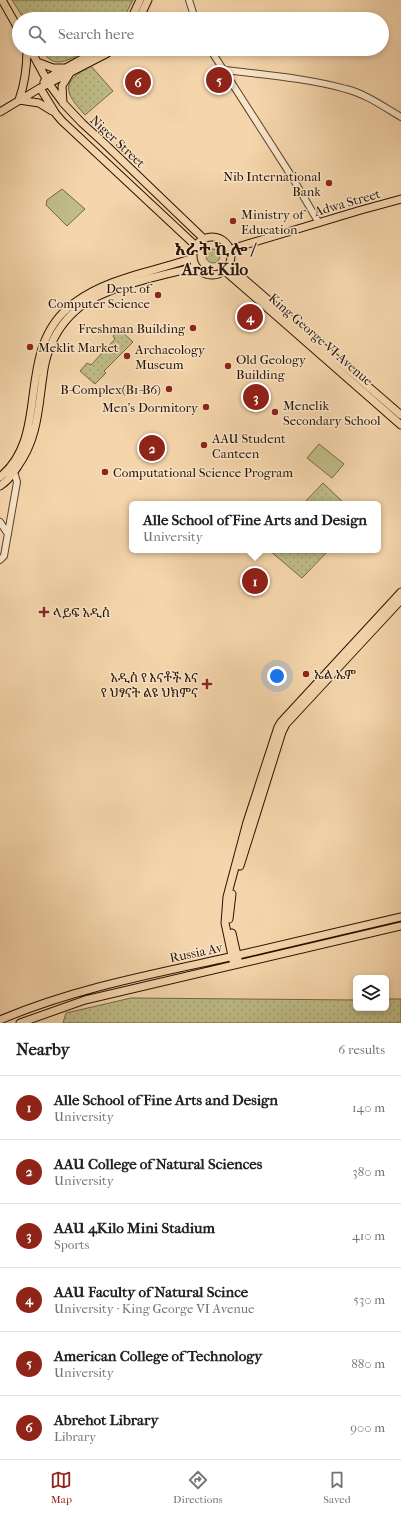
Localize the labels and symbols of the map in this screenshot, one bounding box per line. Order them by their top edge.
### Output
pin: 5 [206,65,232,95]
pin: 6 [125,67,151,97]
street label: Niger Street [87,112,148,171]
place label: Nib International Bank [223,169,321,199]
marker: Nib International Bank [324,178,334,188]
street label: Adwa Street [311,186,382,219]
place label: Ministry of Education [241,207,306,237]
marker: Ministry of Education [228,216,238,226]
district label: አራት ኪሎ / Arat Kilo [175,239,257,279]
place label: Dept. of Computer Science [48,281,153,311]
marker: Dept. of Computer Science [153,290,163,300]
street label: King George VI Avenue [266,290,376,389]
pin: 4 [237,302,263,332]
place label: Freshman Building [78,321,186,336]
marker: Freshman Building [188,323,198,333]
place label: Meklit Market [38,340,119,355]
marker: Meklit Market [25,342,35,352]
place label: Archaeology Museum [134,342,206,372]
marker: Archaeology Museum [122,351,132,361]
place label: Old Geology Building [236,352,307,382]
marker: Old Geology Building [223,361,233,371]
place label: B-Complex(B1-B6) [60,382,161,397]
pin: 3 [243,382,269,412]
marker: B-Complex(B1-B6) [164,384,174,394]
place label: Menelik Secondary School [283,398,381,428]
place label: Men's Dormitory [102,400,199,415]
marker: Men's Dormitory [201,402,211,412]
marker: Menelik Secondary School [270,407,280,417]
place label: AAU Student Canteen [211,431,286,461]
pin: 2 [139,433,165,463]
marker: AAU Student Canteen [199,440,209,450]
place label: Computational Science Program [113,465,293,480]
marker: Computational Science Program [100,467,110,477]
pin: 1 [242,566,268,596]
place label: ላይፍ አዲስ [53,605,110,620]
marker: ላይፍ አዲስ [38,606,50,618]
your location [267,666,287,686]
place label: ኤል ኤም [314,667,357,682]
marker: ኤል ኤም [301,669,311,679]
place label: አዲስ የ እናቶች እና የ ህፃናት ልዩ ህክምና [101,670,198,700]
marker: አዲስ የ እናቶች እና የ ህፃናት ልዩ ህክምና [201,678,213,690]
street label: Russia Av [168,939,224,965]

